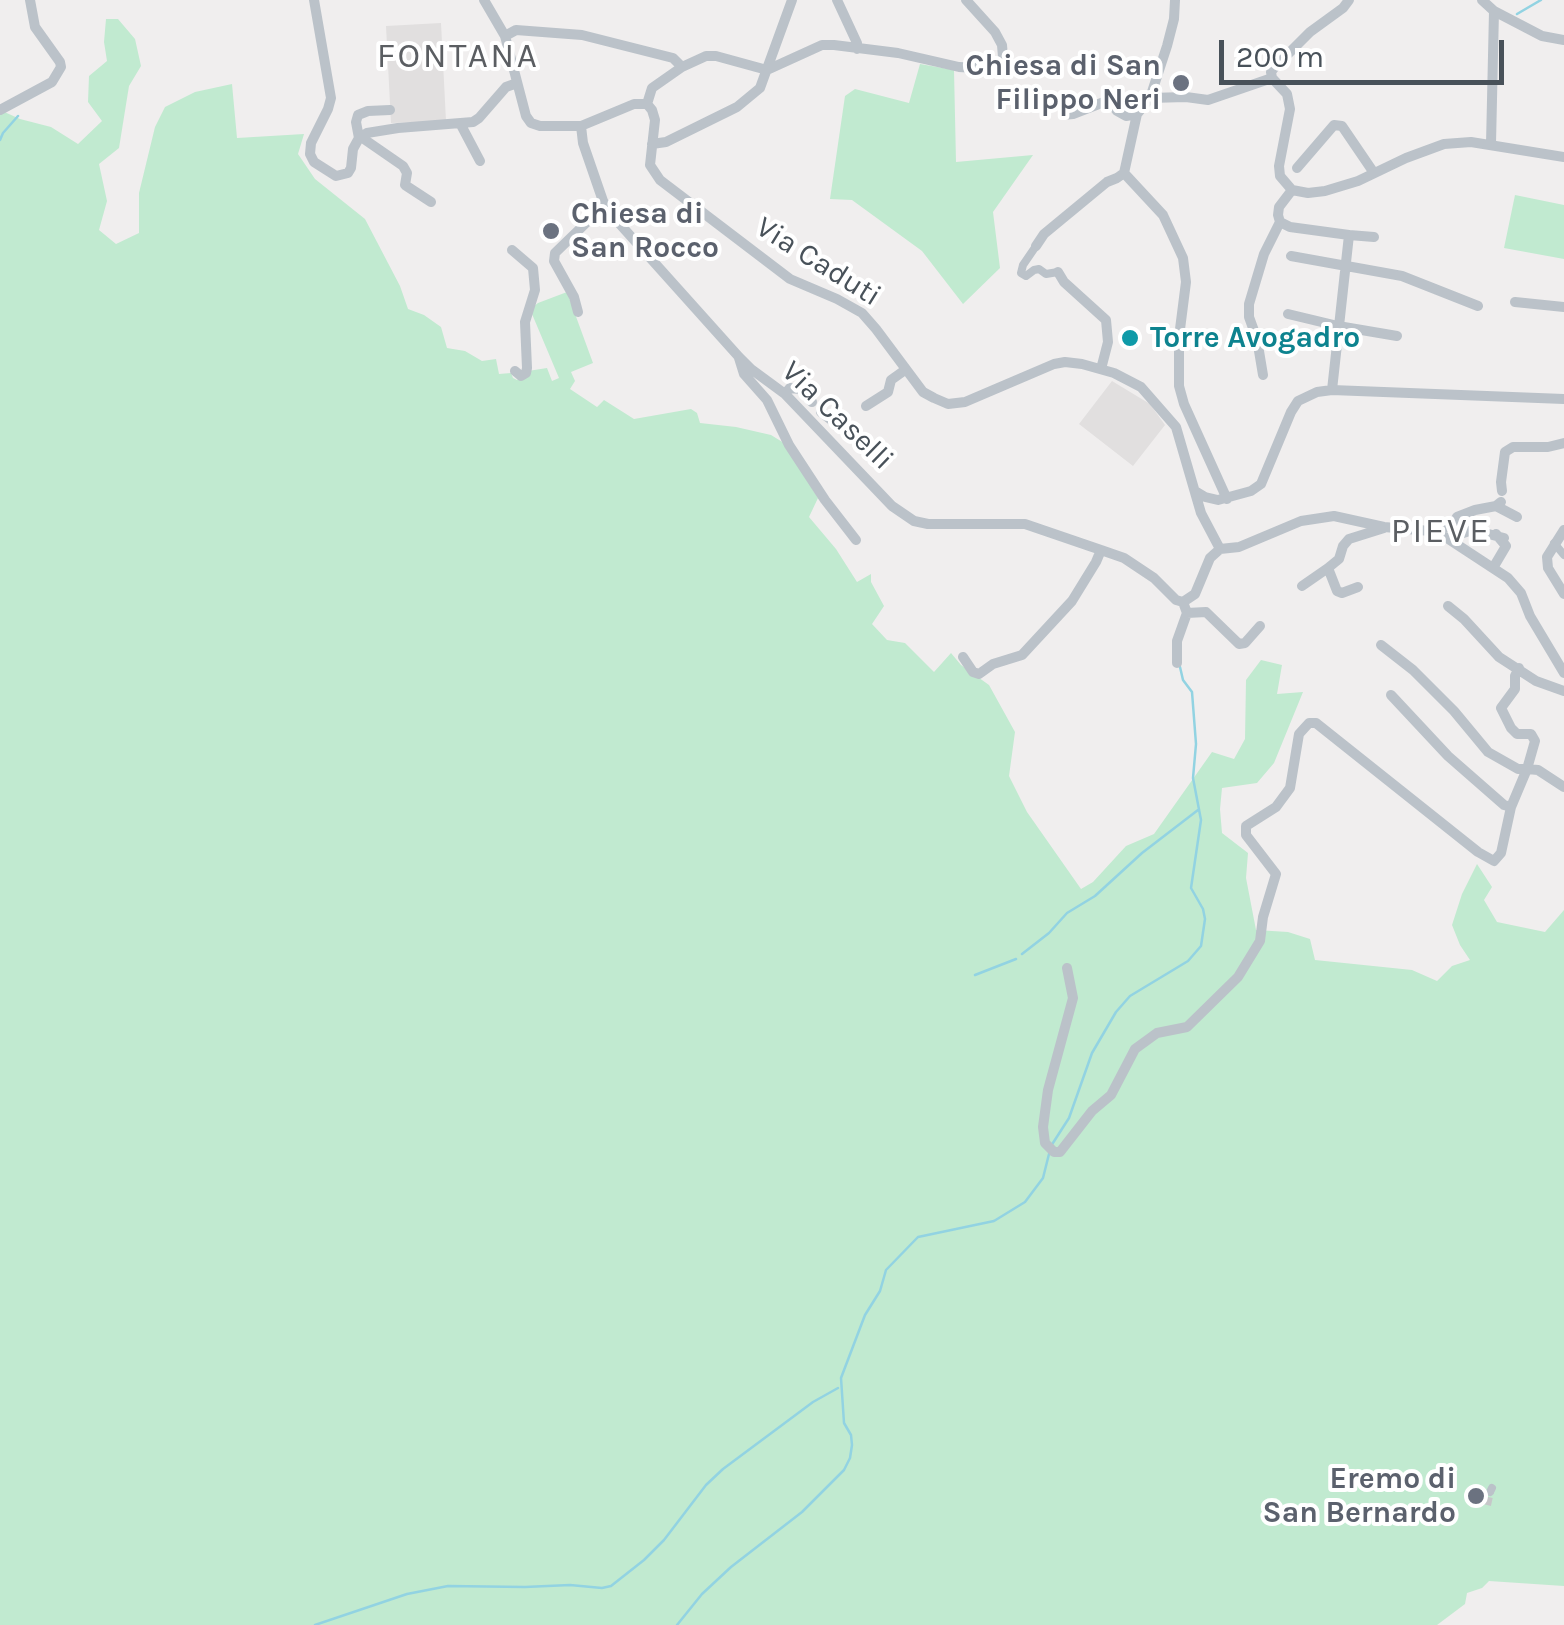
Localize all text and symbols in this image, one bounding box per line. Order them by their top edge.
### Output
scale bar [1224,20,1509,82]
district label: FONTANA [377,36,539,78]
text: 200 m [1236,39,1324,75]
place label: Chiesa di San Filippo Neri [965,48,1161,118]
marker: Chiesa di San Filippo Neri [1170,72,1192,94]
place label: Chiesa di San Rocco [571,196,719,266]
street label: Via Caduti [749,210,887,314]
marker: Chiesa di San Rocco [540,220,562,242]
place label: Torre Avogadro [1150,320,1360,356]
marker: Torre Avogadro [1119,327,1141,349]
street label: Via Caselli [774,354,900,478]
district label: PIEVE [1391,511,1491,553]
place label: Eremo di San Bernardo [1263,1461,1456,1532]
marker: Eremo di San Bernardo [1465,1485,1487,1507]

